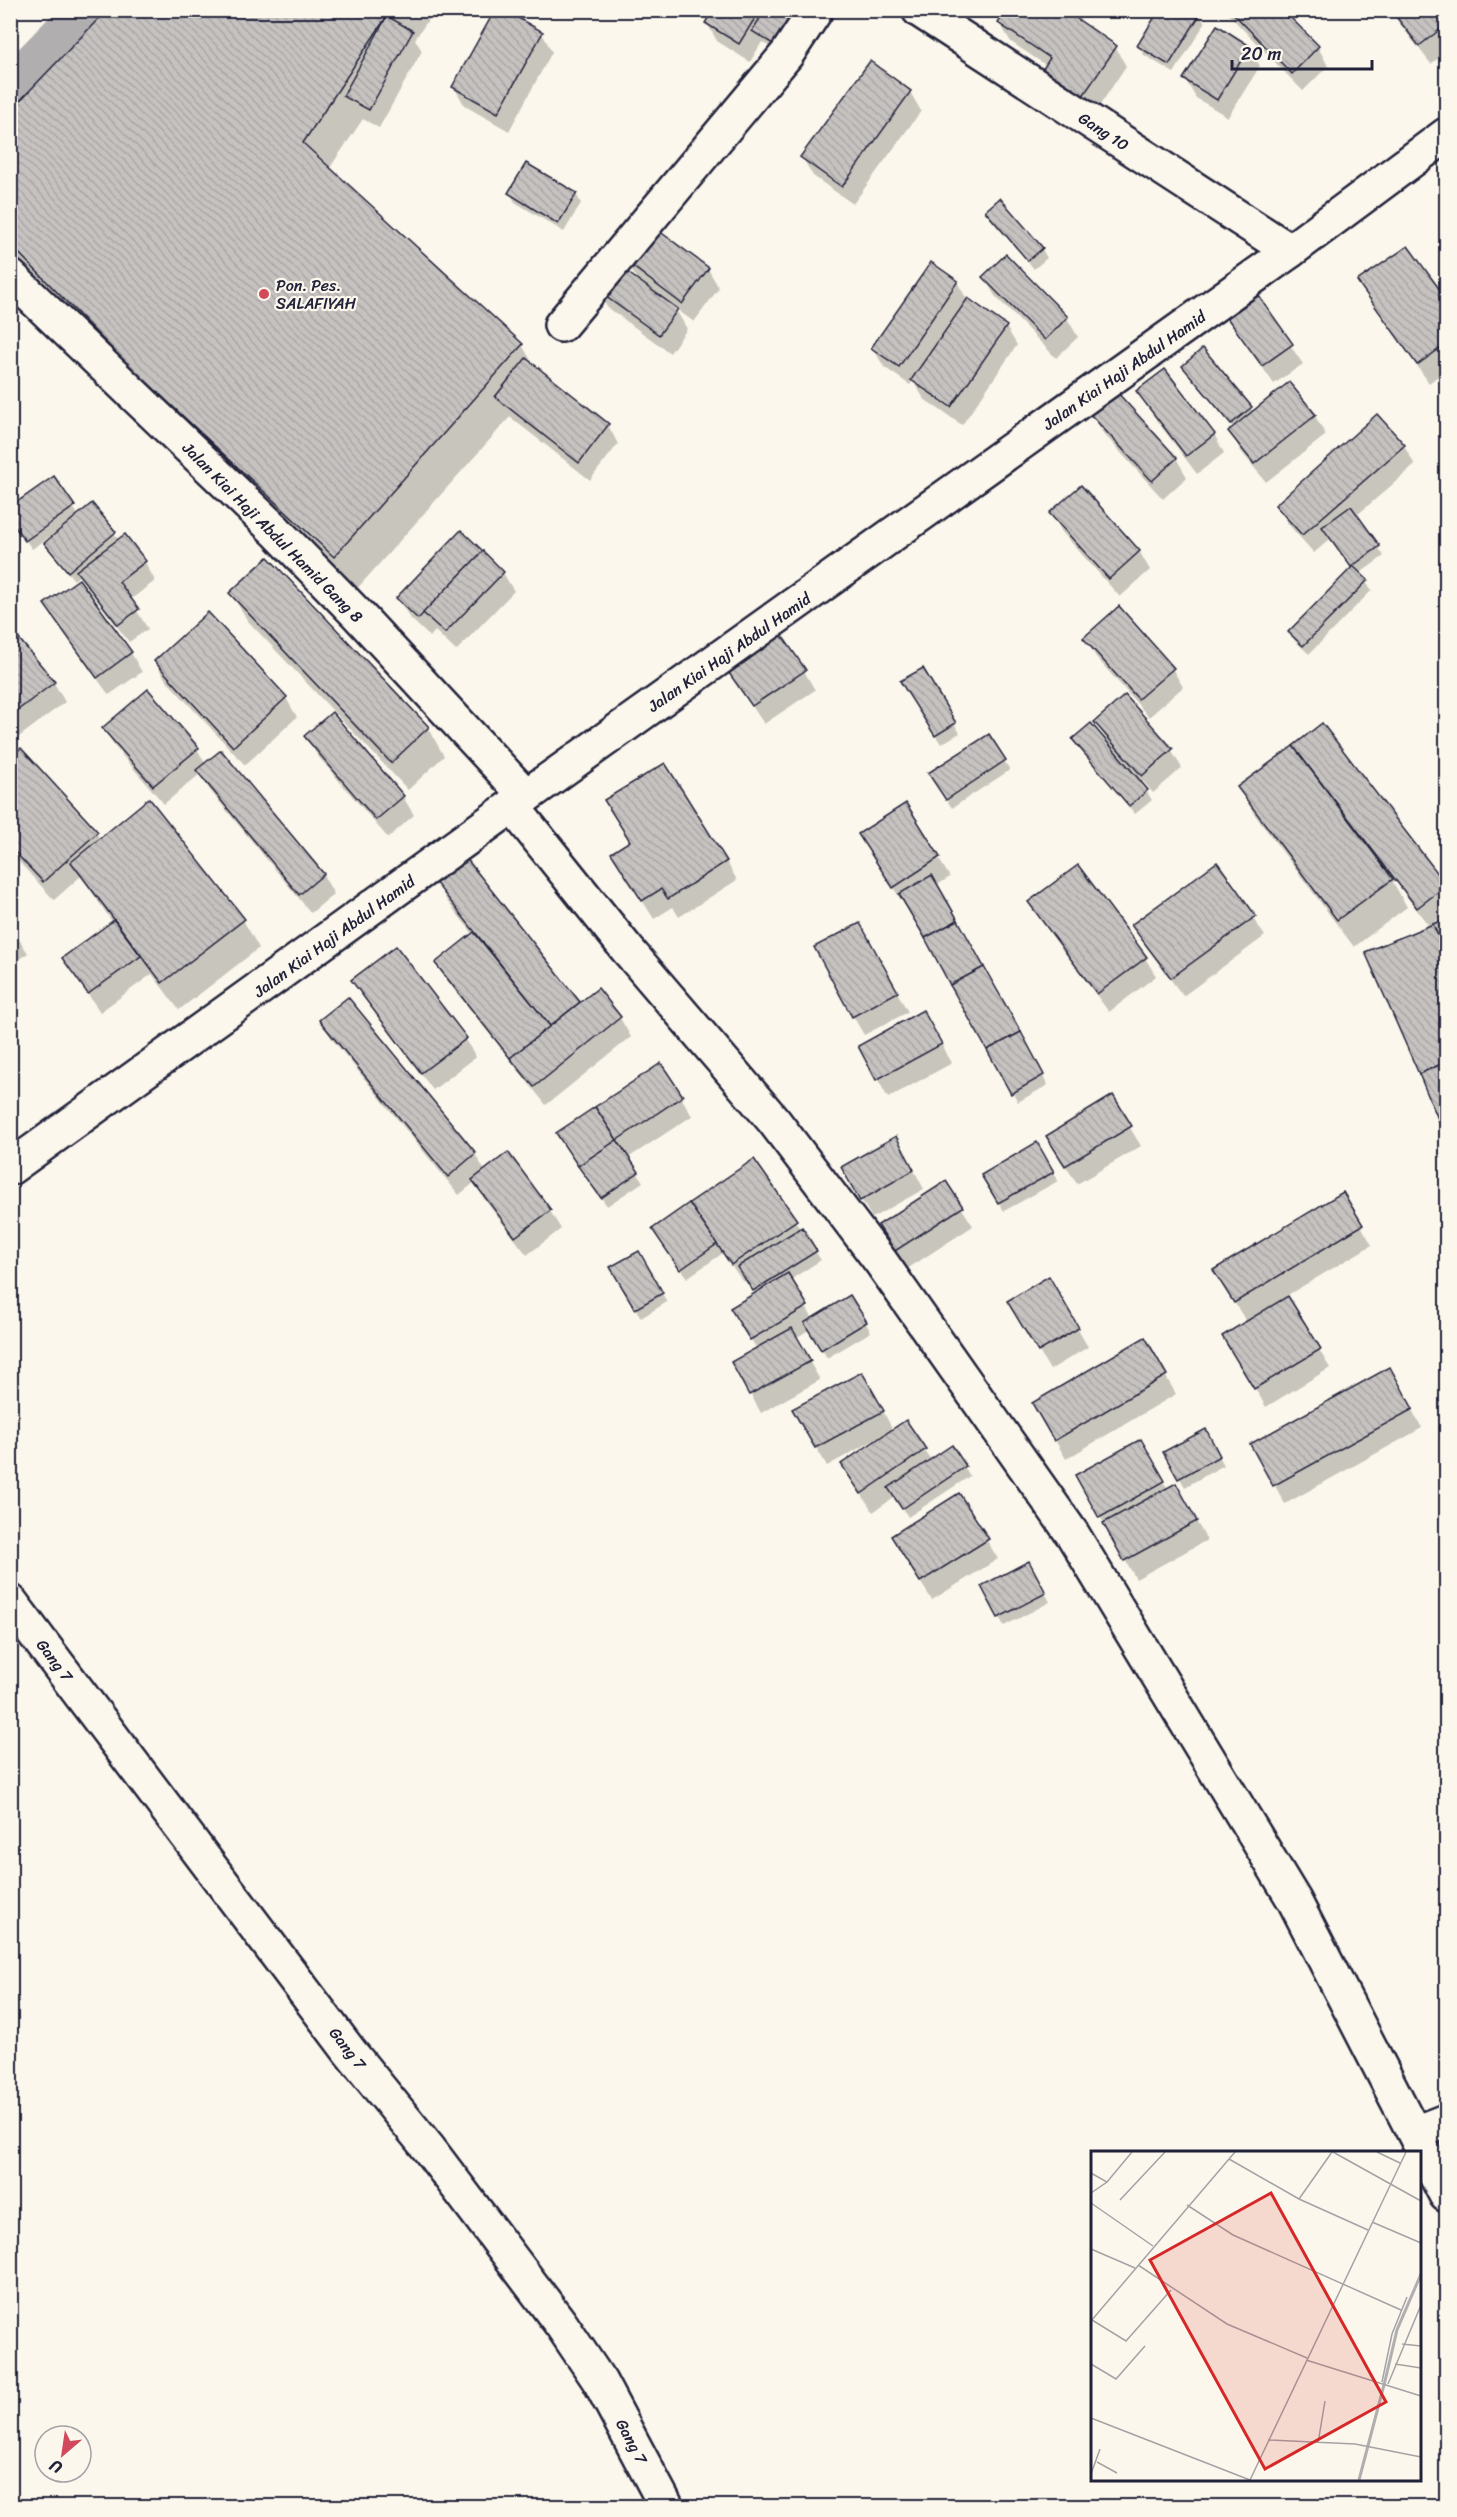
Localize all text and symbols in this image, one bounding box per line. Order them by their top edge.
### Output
scale bar [1232,33,1372,71]
text: 20 m [1241,38,1281,70]
street label: Gang 10 [1072,104,1135,159]
place label: Pon. Pes. SALAFIYAH [276,271,357,318]
marker: Pon. Pes. SALAFIYAH [257,287,271,301]
street label: Jalan Kiai Haji Abdul Hamid [1036,302,1213,439]
street label: Jalan Kiai Haji Abdul Hamid Gang 8 [174,434,370,630]
street label: Jalan Kiai Haji Abdul Hamid [641,584,818,721]
street label: Jalan Kiai Haji Abdul Hamid [246,867,423,1006]
street label: Gang 7 [29,1632,81,1689]
street label: Gang 7 [321,2020,374,2077]
inset map [1091,2151,1421,2481]
street label: Gang 7 [607,2413,656,2470]
north arrow [33,2424,93,2484]
text: U [43,2451,68,2482]

